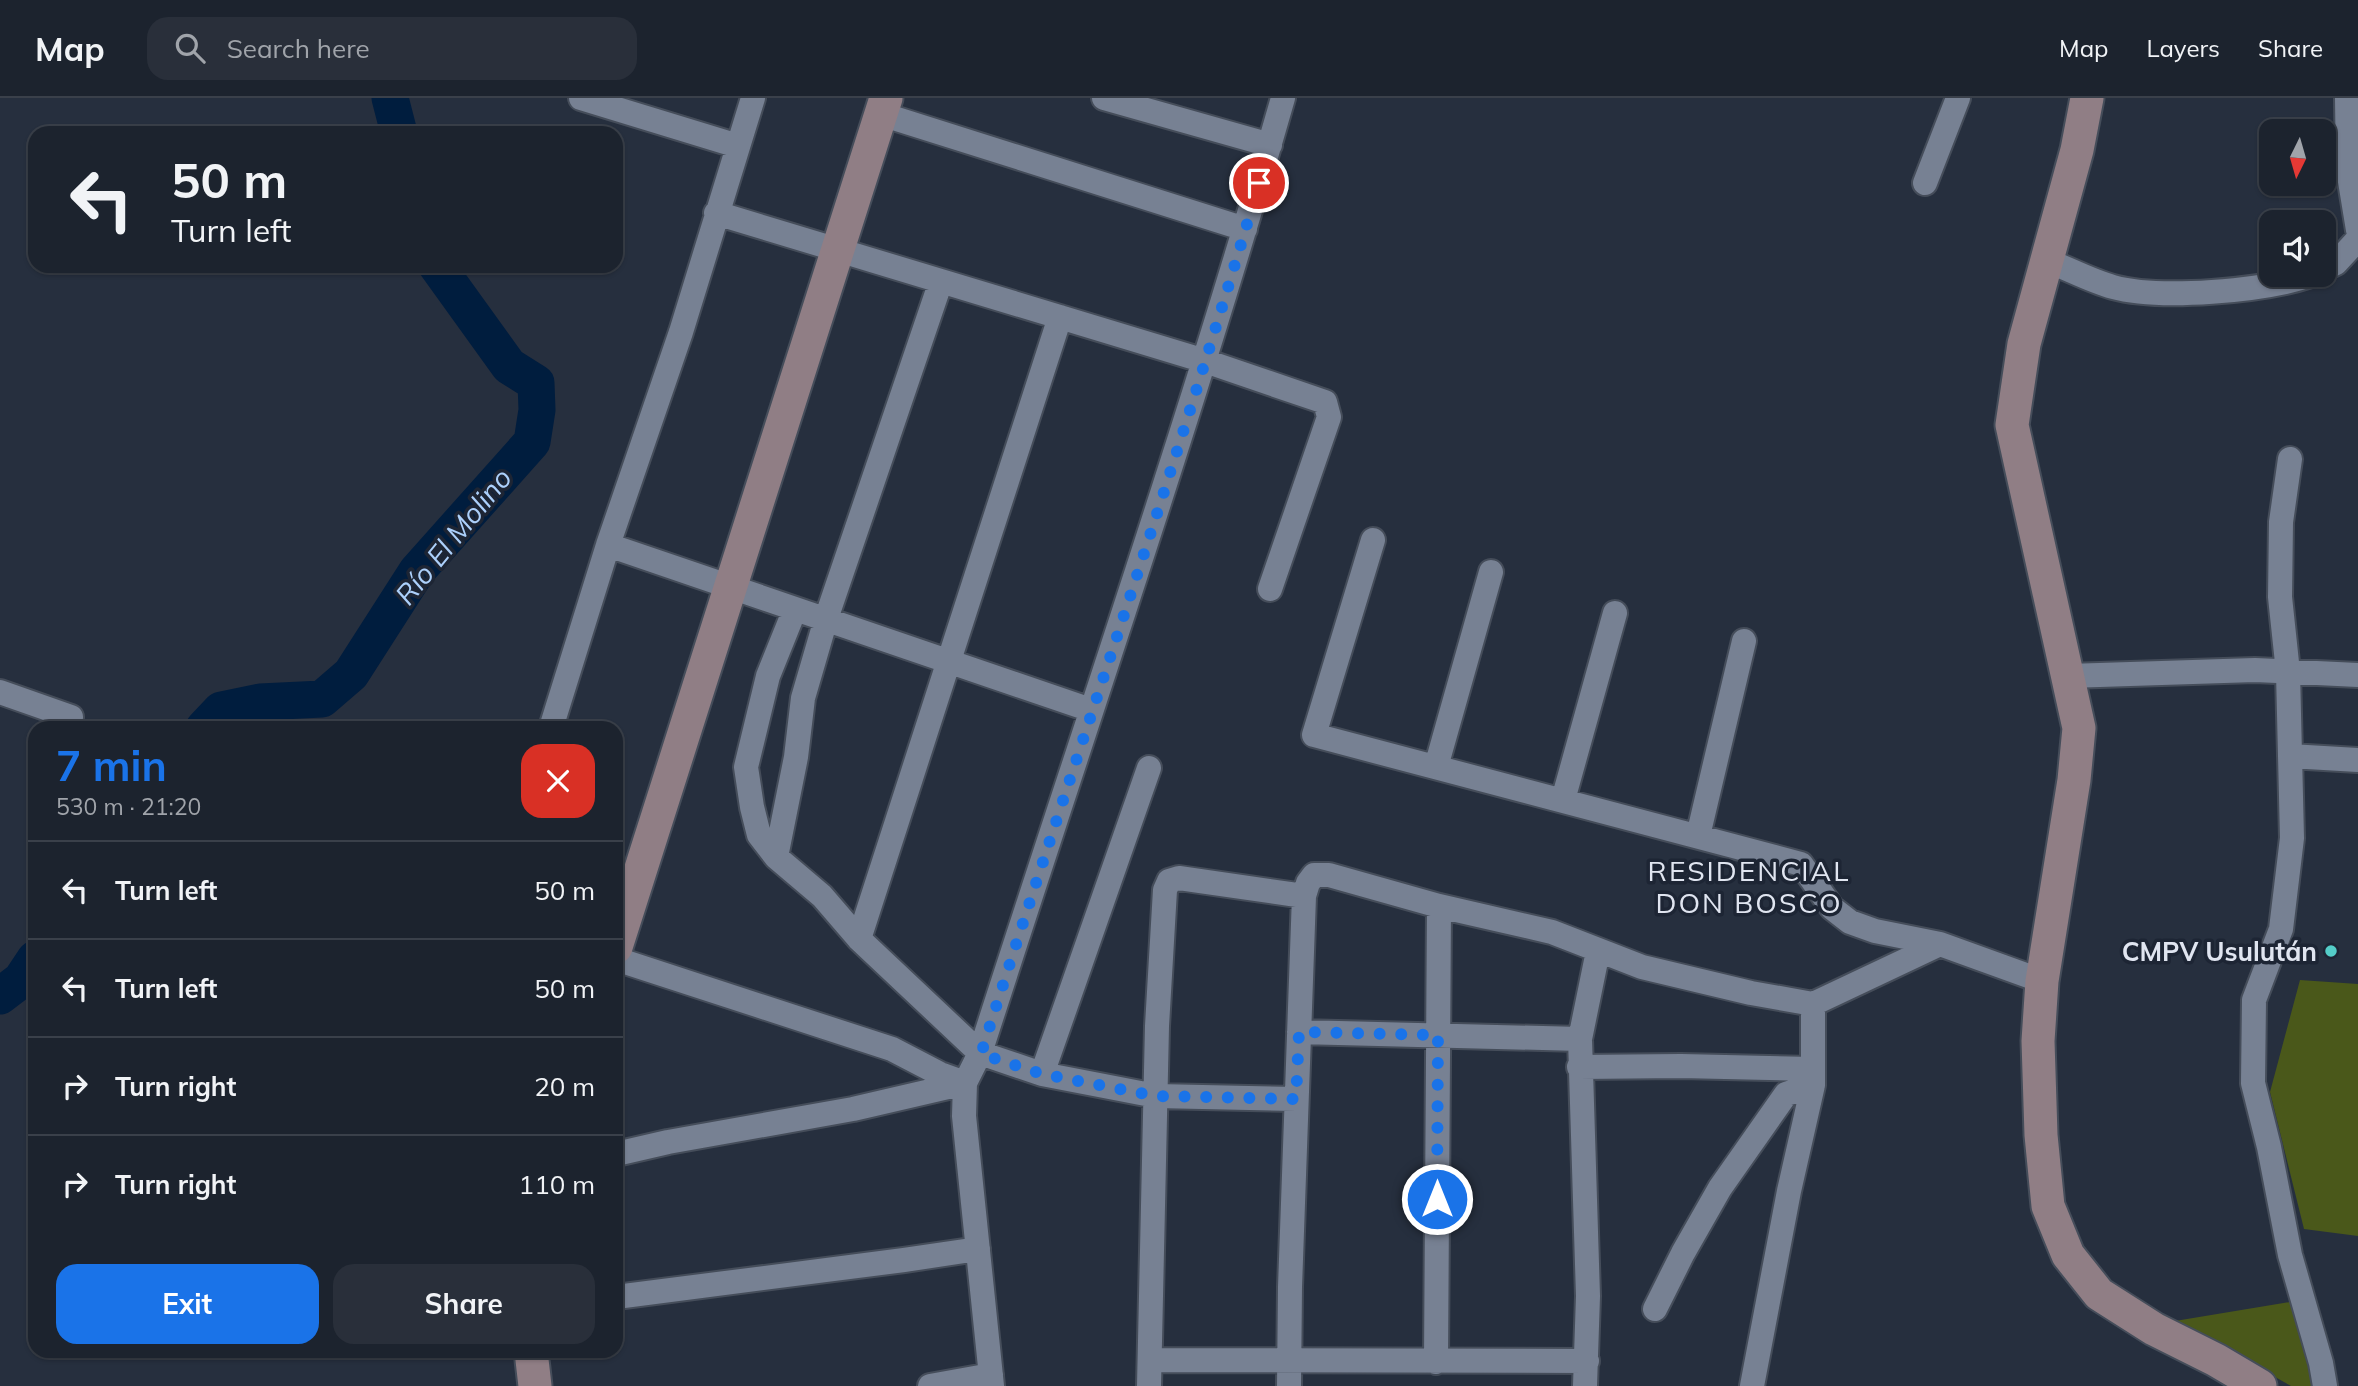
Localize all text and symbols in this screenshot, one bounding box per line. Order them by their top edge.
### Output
search box [147,17,637,80]
text: Map [35,28,105,69]
icon: search [171,29,209,67]
text: Search here [227,32,370,65]
text: Map [2059,33,2108,63]
text: Layers [2146,33,2220,63]
text: Share [2258,33,2323,63]
north arrow [2259,119,2336,196]
map controls [2259,119,2336,287]
text: 50 m [171,149,287,210]
pin [1229,153,1289,213]
icon: left [56,154,147,245]
icon: arrive [1240,164,1278,202]
text: Turn left [171,210,291,250]
button: sound [2259,210,2336,287]
water label: Río El Molino [387,461,519,611]
text: 7 min [56,739,167,792]
button: close [521,744,595,818]
text: 530 m · 21:20 [56,792,201,821]
district label: RESIDENCIAL DON BOSCO [1648,853,1850,920]
icon: left [56,871,94,909]
text: Turn left [115,874,217,907]
text: 50 m [534,874,595,907]
place label: CMPV Usulután [2122,935,2317,968]
marker: CMPV Usulután [2323,943,2339,959]
icon: left [56,969,94,1007]
text: Turn left [115,972,217,1005]
text: 50 m [534,972,595,1005]
icon: right [56,1067,94,1105]
text: Turn right [115,1070,236,1103]
text: 20 m [534,1070,595,1103]
position arrow [1400,1162,1474,1236]
icon: right [56,1165,94,1203]
text: Turn right [115,1168,236,1201]
text: 110 m [519,1168,595,1201]
button: Exit [56,1264,319,1344]
button: Share [333,1264,595,1344]

